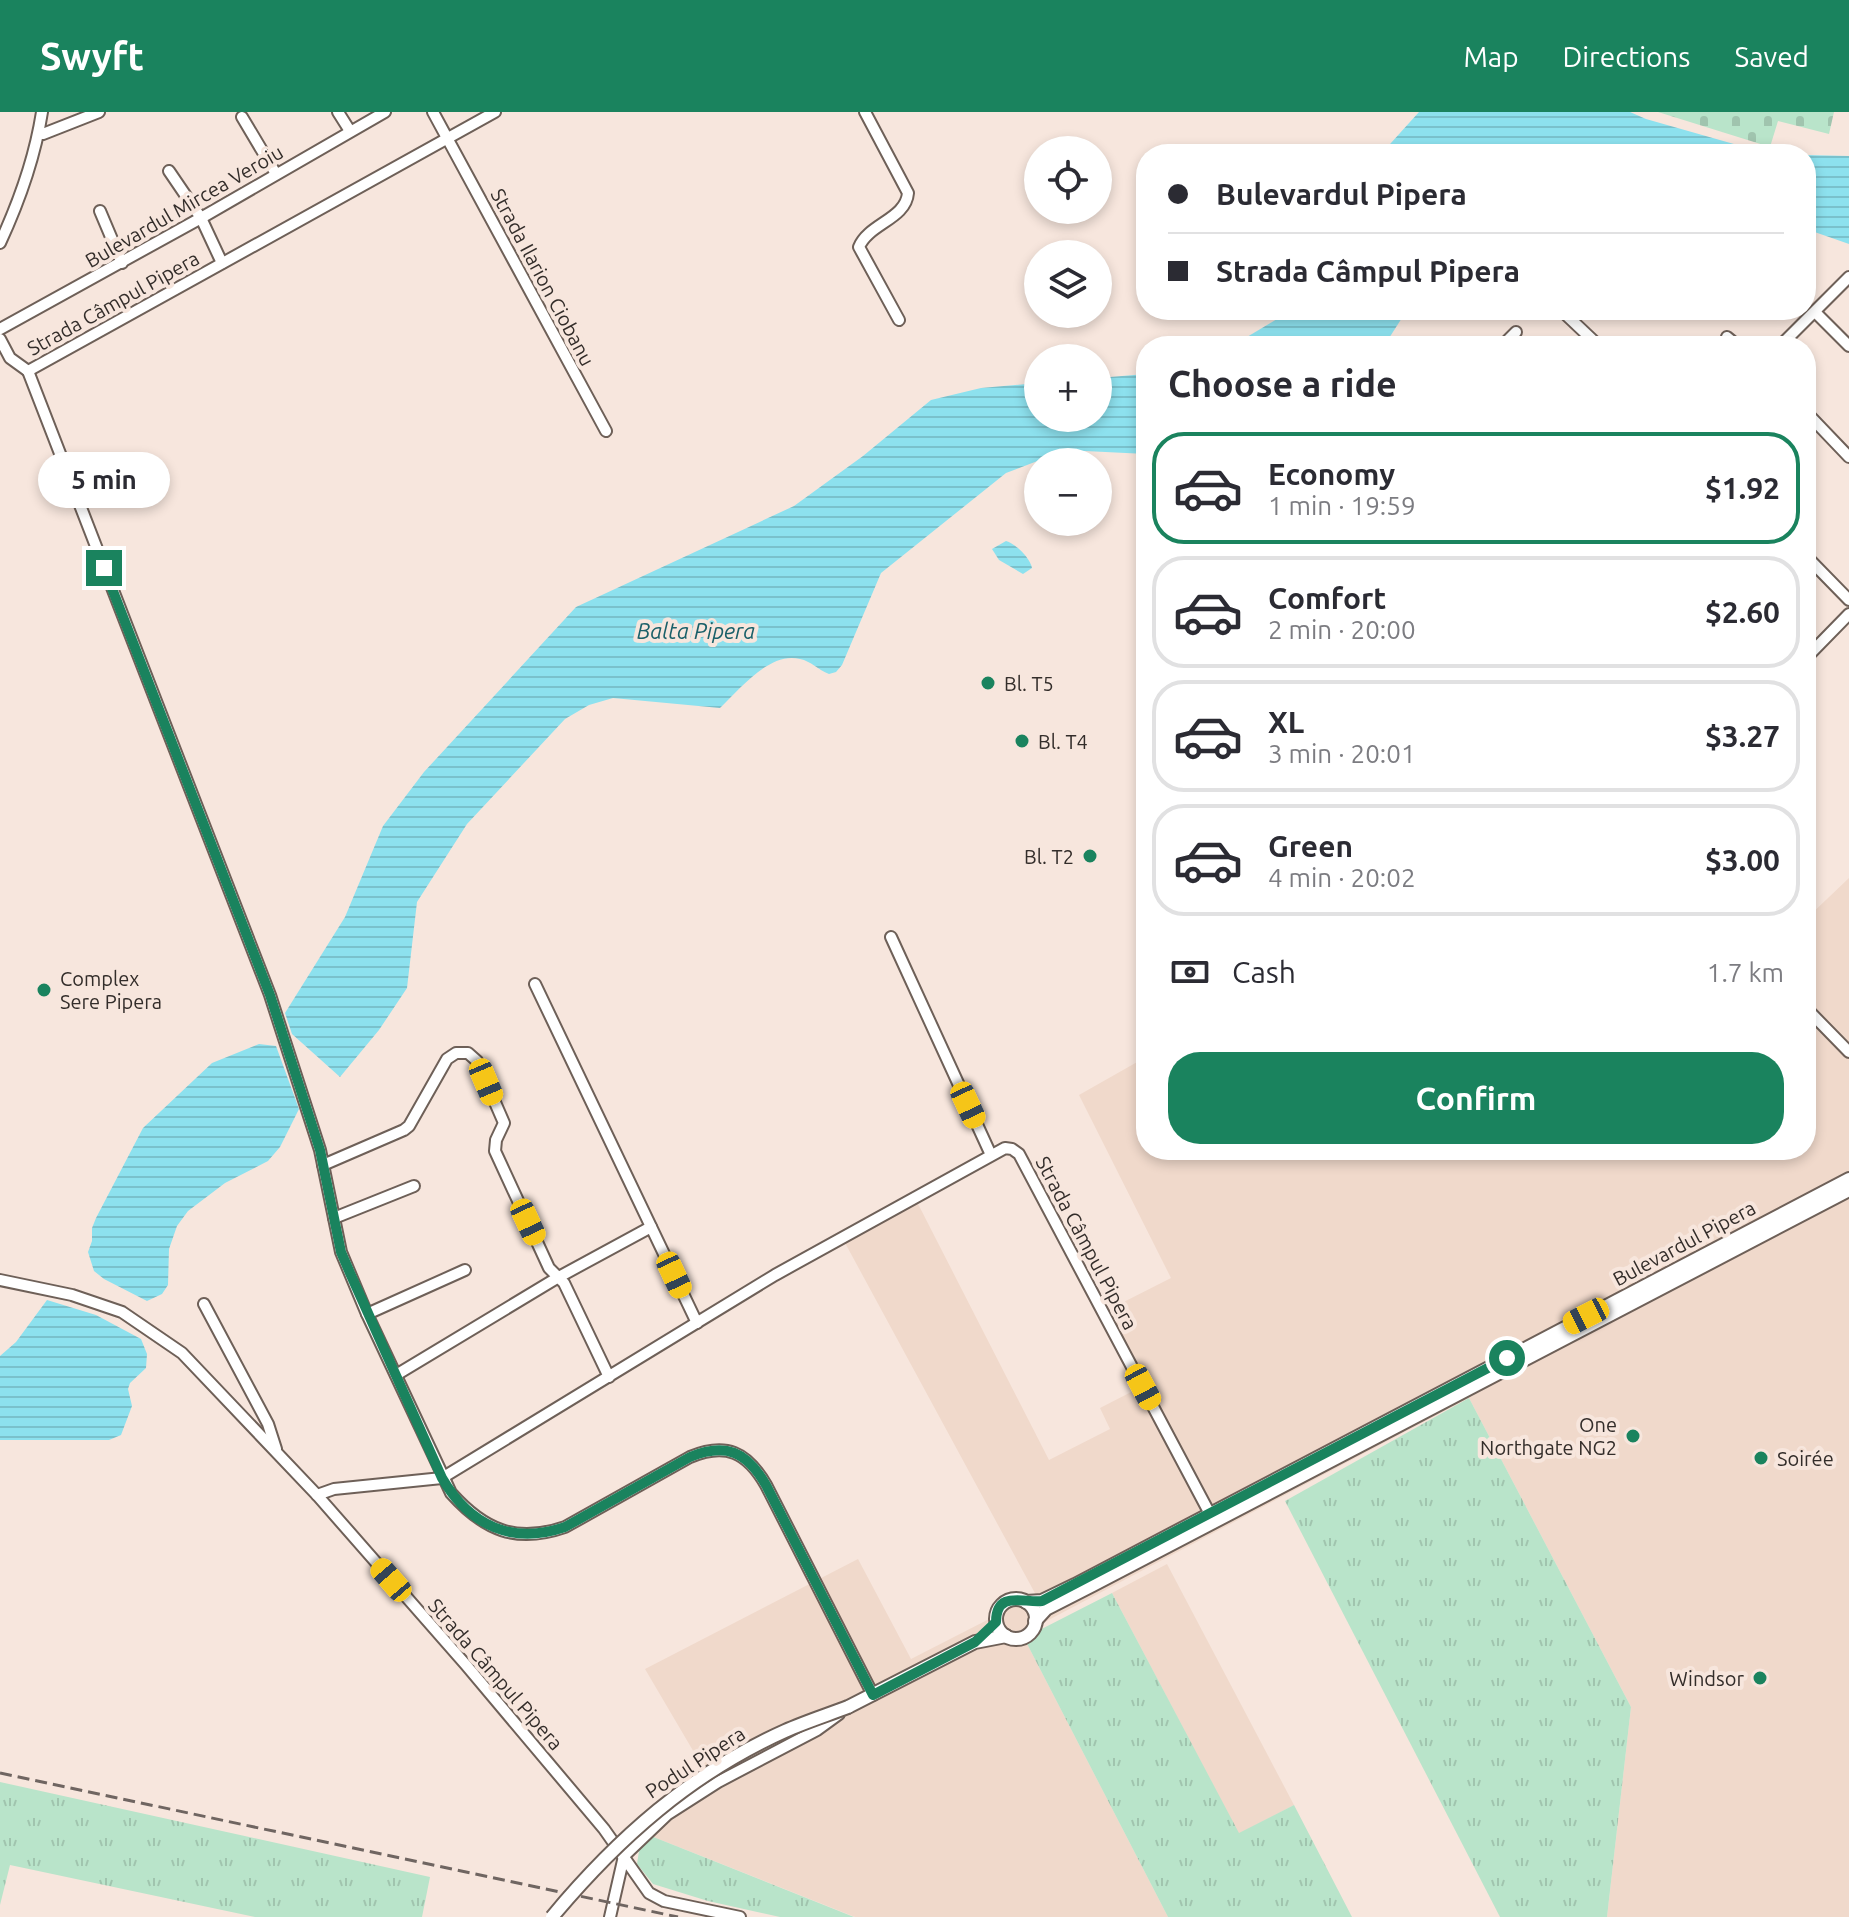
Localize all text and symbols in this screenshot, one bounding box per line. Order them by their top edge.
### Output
text: Swyft [40,35,144,77]
text: Map [1463,41,1519,72]
text: Directions [1563,41,1690,72]
text: Saved [1734,41,1809,72]
map controls [1024,136,1112,536]
button: locate [1024,136,1112,224]
street label: Bulevardul Mircea Veroiu [81,140,287,272]
text: Bulevardul Pipera [1216,177,1467,211]
street label: Strada Ilarion Ciobanu [487,185,599,369]
button: layers [1024,240,1112,328]
street label: Strada Câmpul Pipera [23,246,203,360]
text: Strada Câmpul Pipera [1216,254,1520,288]
button: + [1024,344,1112,432]
text: Choose a ride [1168,363,1397,404]
button: − [1024,448,1112,536]
callout: 5 min [38,452,170,508]
icon: car [1172,452,1244,524]
text: Economy [1268,457,1395,491]
text: 5 min [71,465,137,494]
text: $1.92 [1705,471,1780,505]
text: 1 min · 19:59 [1268,491,1416,520]
route end [86,550,122,586]
icon: car [1172,576,1244,648]
text: Comfort [1268,581,1386,615]
text: $2.60 [1705,595,1780,629]
text: 2 min · 20:00 [1268,615,1416,644]
water label: Balta Pipera [637,618,755,643]
place label: Bl. T5 [1004,672,1054,695]
marker: Bl. T5 [979,674,997,692]
icon: car [1172,700,1244,772]
text: XL [1268,705,1304,739]
text: $3.27 [1705,719,1780,753]
place label: Bl. T4 [1038,730,1088,753]
marker: Bl. T4 [1013,732,1031,750]
text: 3 min · 20:01 [1268,739,1416,768]
icon: car [1172,824,1244,896]
text: Green [1268,829,1353,863]
text: $3.00 [1705,843,1780,877]
place label: Bl. T2 [1024,845,1074,868]
marker: Bl. T2 [1081,847,1099,865]
text: 4 min · 20:02 [1268,863,1416,892]
icon: cash [1168,950,1212,994]
text: Cash [1232,955,1296,989]
text: 1.7 km [1707,958,1784,987]
place label: Complex Sere Pipera [60,967,162,1013]
marker: Complex Sere Pipera [35,981,53,999]
button: Confirm [1168,1052,1784,1144]
car [466,1055,506,1109]
car [947,1078,989,1132]
street label: Strada Câmpul Pipera [1032,1152,1142,1334]
car [507,1195,549,1249]
street label: Bulevardul Pipera [1609,1196,1759,1290]
car [653,1248,695,1302]
car [1559,1294,1613,1338]
route start [1489,1340,1525,1376]
car [1121,1360,1165,1414]
place label: One Northgate NG2 [1480,1413,1617,1459]
marker: One Northgate NG2 [1624,1427,1642,1445]
place label: Soirée [1777,1447,1834,1470]
marker: Soirée [1752,1449,1770,1467]
car [366,1554,416,1606]
street label: Strada Câmpul Pipera [424,1594,568,1754]
place label: Windsor [1669,1667,1744,1690]
marker: Windsor [1751,1669,1769,1687]
street label: Podul Pipera [641,1721,749,1803]

